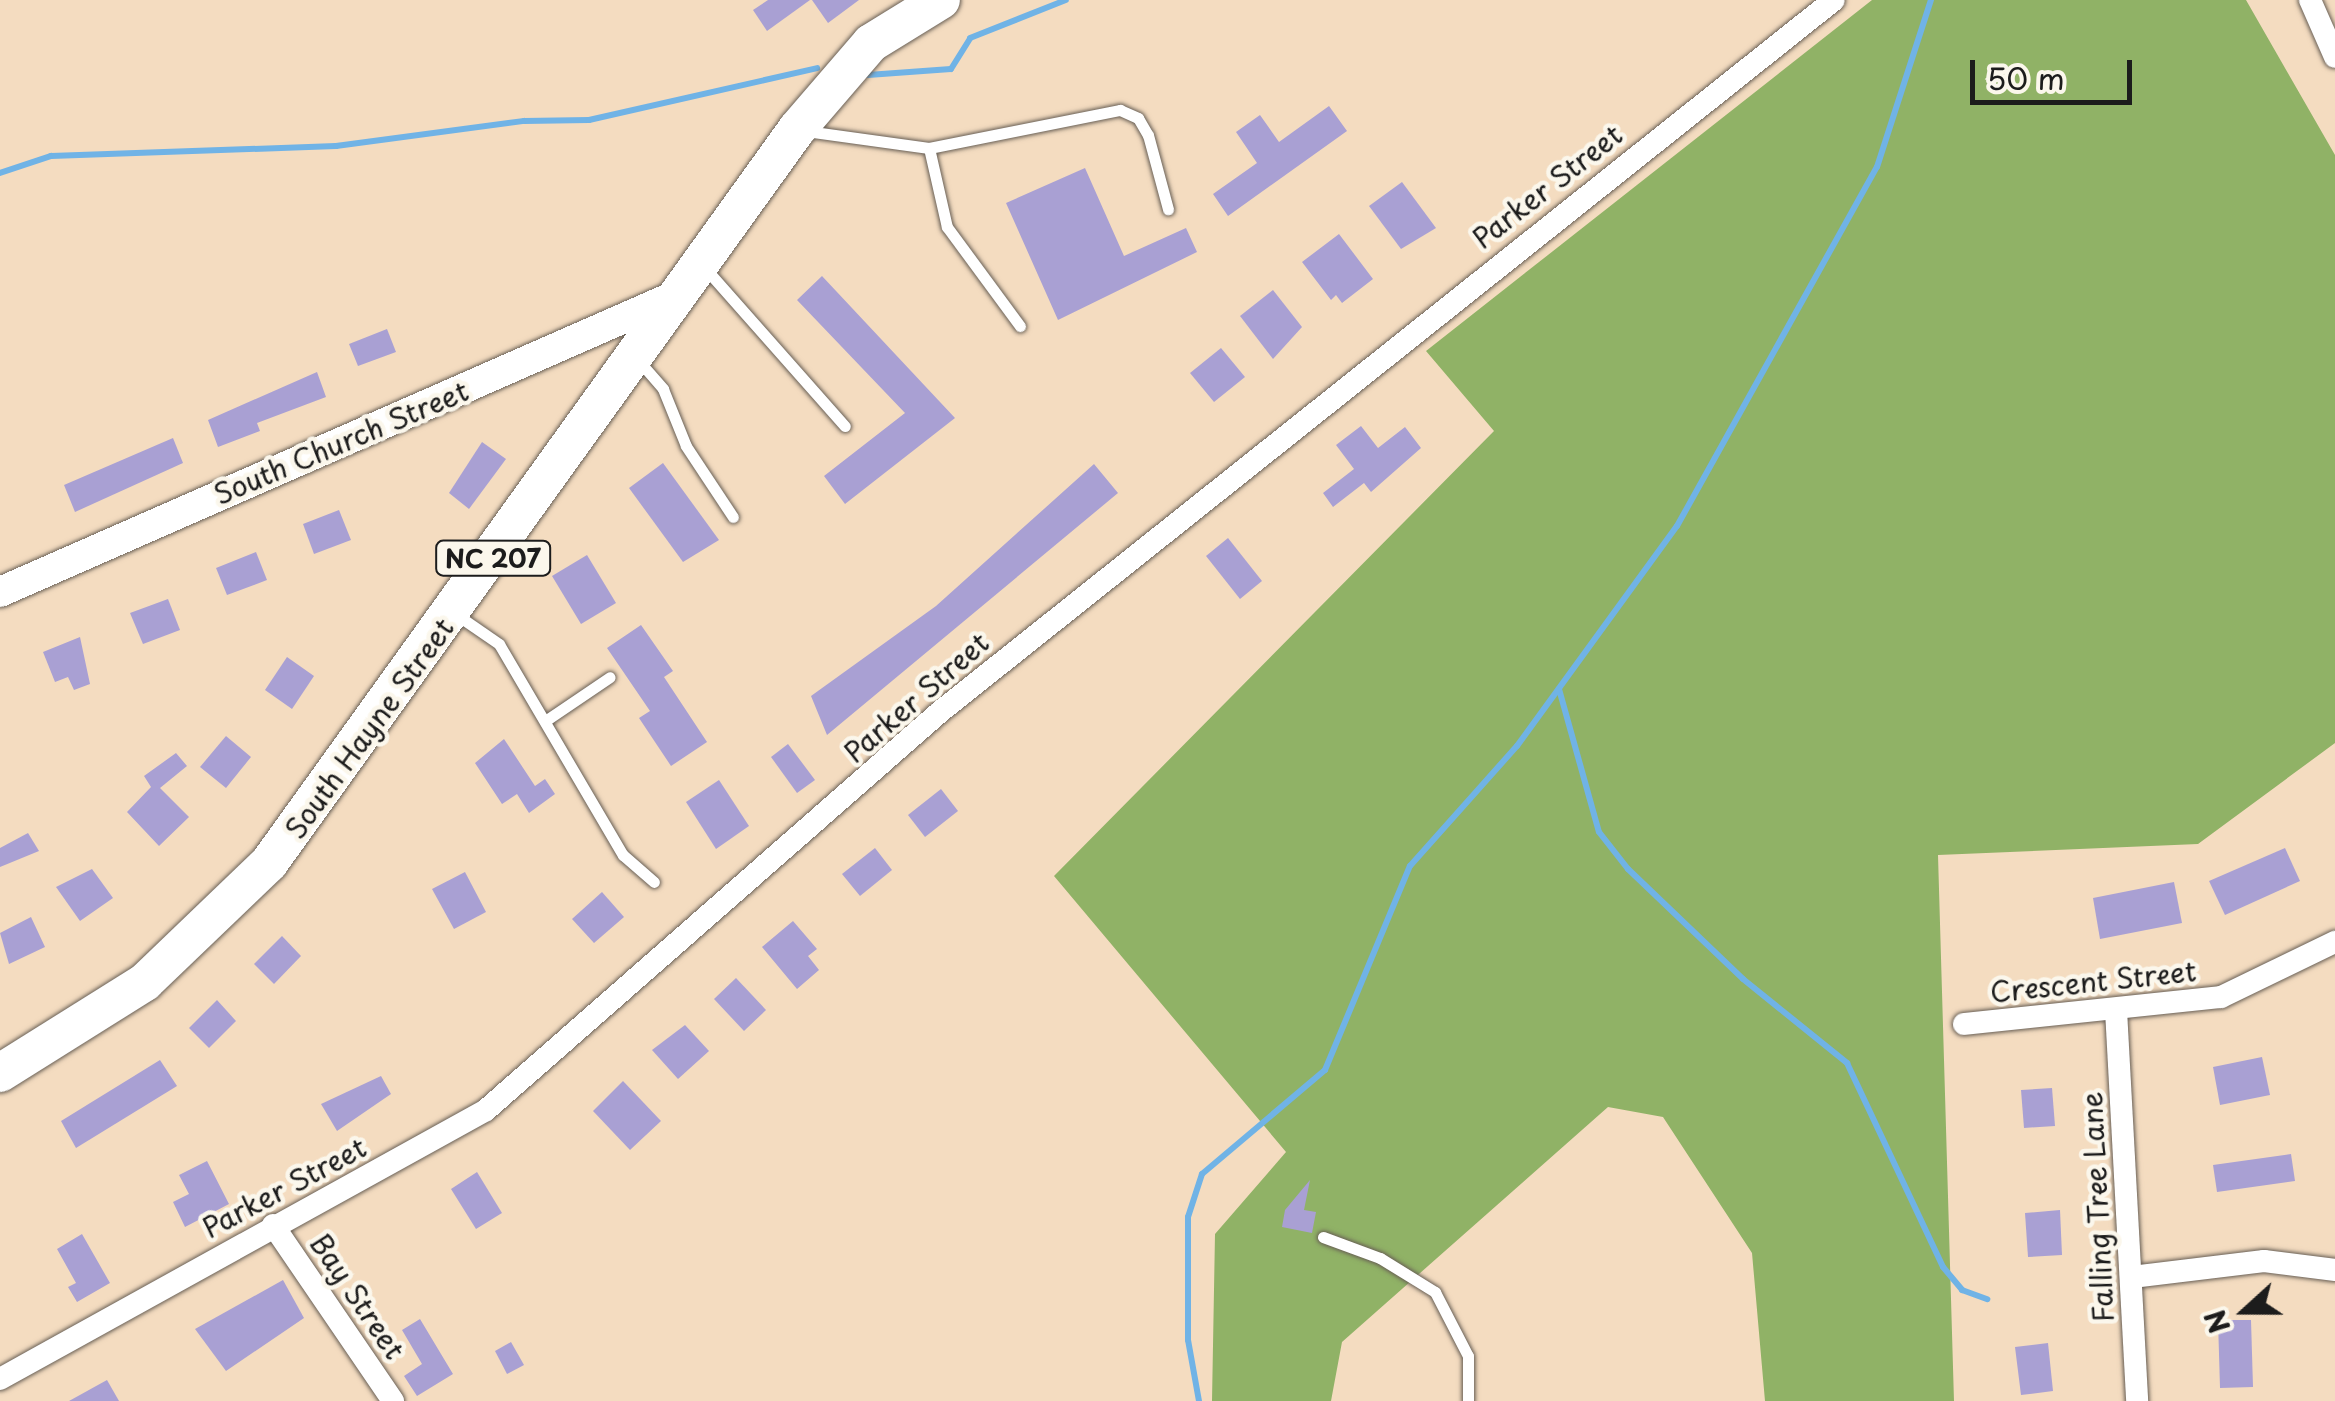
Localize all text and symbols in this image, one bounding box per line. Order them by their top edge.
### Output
scale bar [1975,40,2138,102]
text: 50 m [1987,55,2065,100]
street label: Parker Street [1465,117,1629,255]
street label: South Church Street [208,373,474,511]
road number: NC 207 [433,538,553,578]
street label: South Hayne Street [277,610,461,846]
street label: Parker Street [836,625,996,769]
street label: Crescent Street [1986,953,2200,1009]
street label: Falling Tree Lane [2074,1090,2120,1324]
street label: Parker Street [196,1129,372,1245]
street label: Bay Street [304,1227,412,1365]
north arrow [2195,1261,2295,1361]
text: N [2192,1304,2241,1340]

